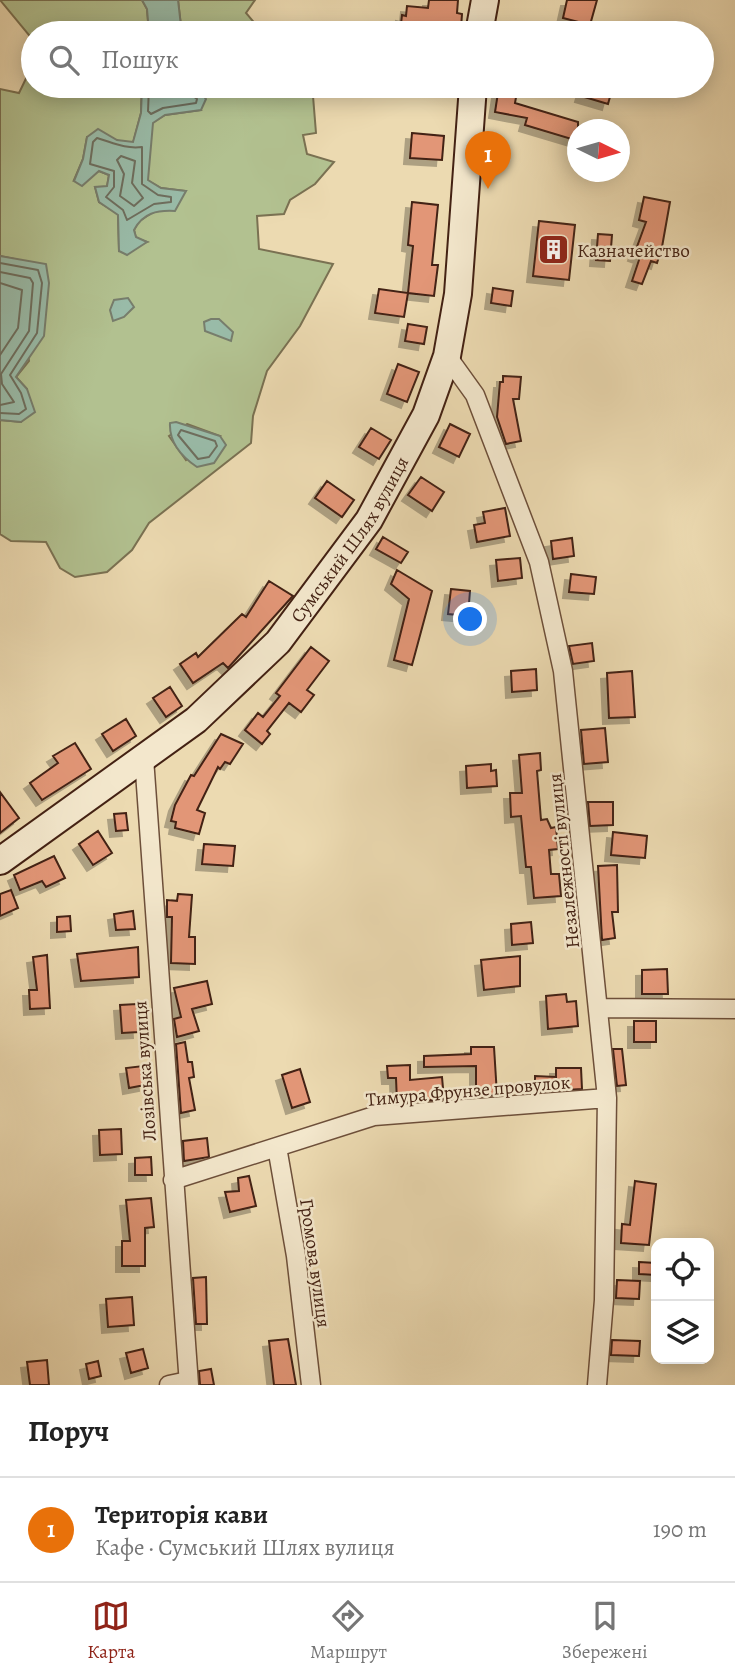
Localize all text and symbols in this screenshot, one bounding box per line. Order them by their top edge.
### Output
search box [21,21,714,98]
icon: search [45,41,83,79]
text: Пошук [101,42,179,77]
north arrow [567,119,630,182]
pin: 1 [465,131,511,189]
building icon: Казначейство [537,233,571,267]
place label: Казначейство [577,238,690,264]
street label: Сумський Шлях вулиця [285,452,415,628]
your location [453,602,487,636]
street label: Незалежності вулиця [542,772,586,950]
street label: Лозівська вулиця [127,1000,163,1142]
street label: Тимура Фрунзе провулок [365,1069,571,1113]
street label: Громова вулиця [293,1197,337,1329]
map controls [651,1238,714,1364]
button: locate [651,1238,714,1301]
button: layers [651,1301,714,1364]
text: Поруч [28,1411,109,1451]
text: Територія кави [95,1497,268,1532]
text: 1 [47,1514,55,1545]
text: 190 m [653,1514,707,1545]
text: Кафе · Сумський Шлях вулиця [95,1532,395,1563]
tab: Карта [87,1597,135,1665]
tab: Маршрут [310,1597,387,1665]
tab: Збережені [562,1597,648,1665]

